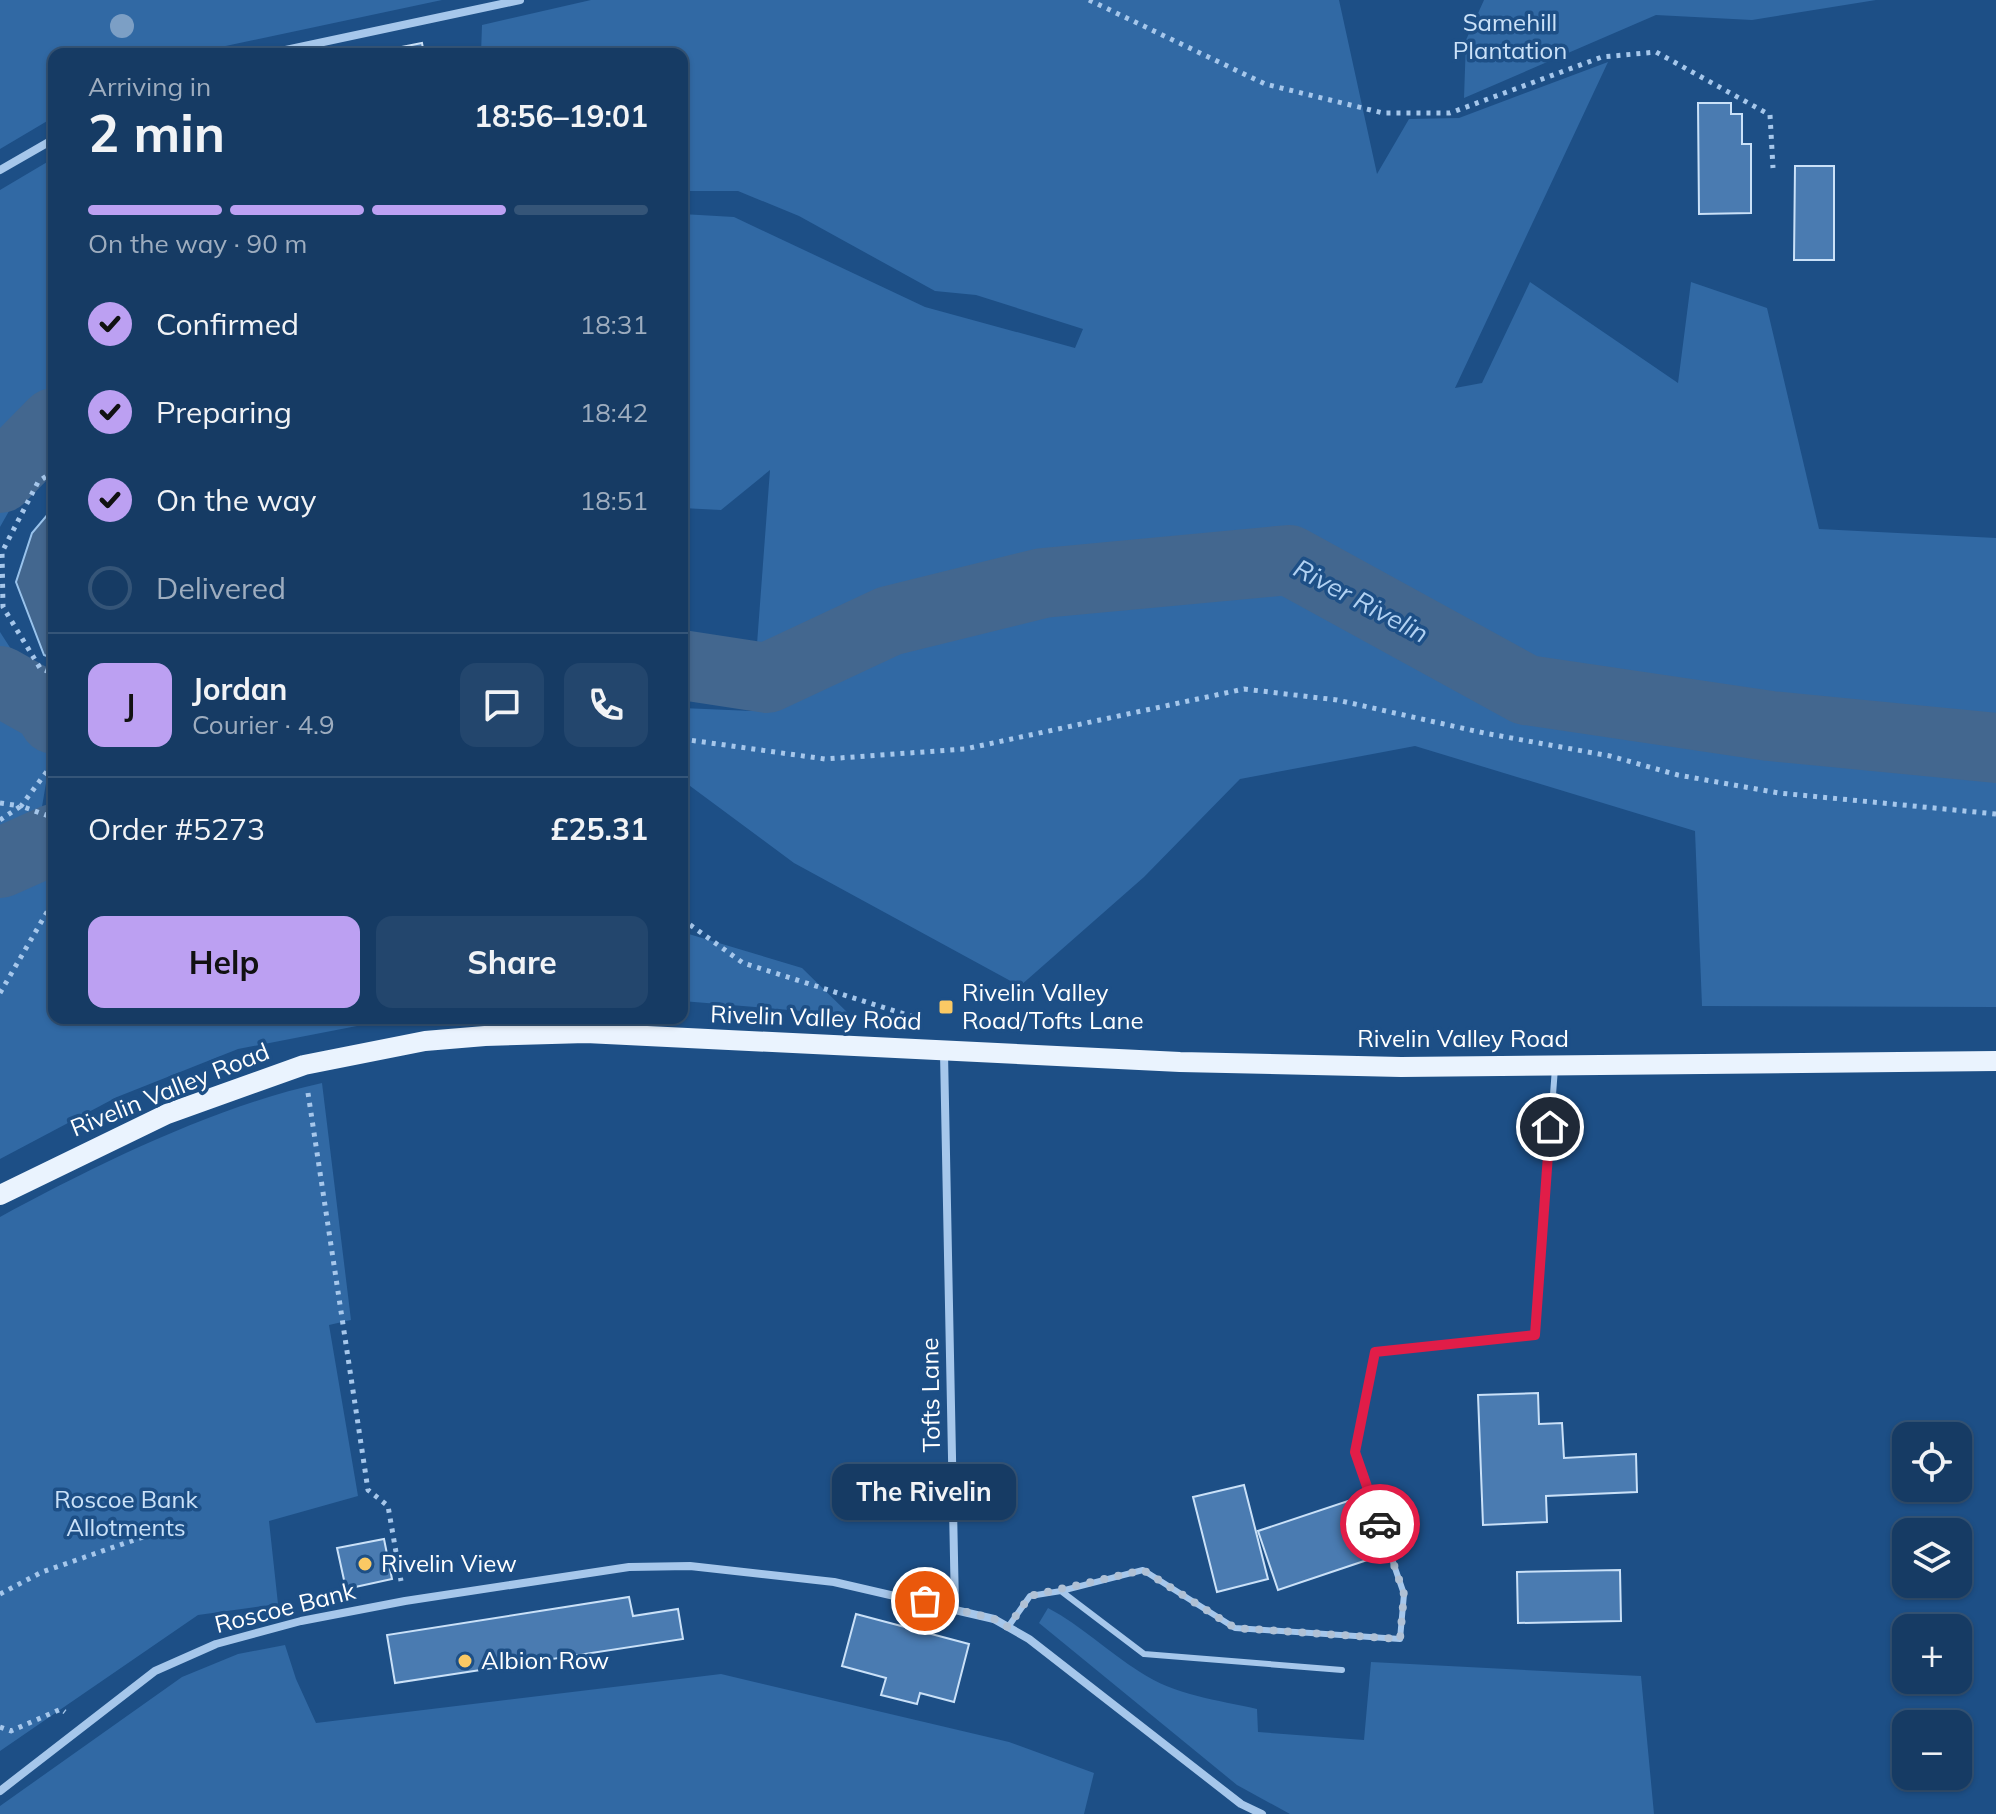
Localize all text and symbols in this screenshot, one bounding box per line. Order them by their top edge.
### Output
park label: Samehill Plantation [1453,7,1567,65]
text: Arriving in [88,70,211,103]
text: 18:56–19:01 [474,97,648,135]
text: 2 min [88,100,225,165]
text: On the way · 90 m [88,227,307,260]
icon: check [88,302,132,346]
text: Confirmed [156,305,299,343]
text: 18:31 [580,308,648,341]
icon: check [88,390,132,434]
text: Preparing [156,393,292,431]
text: 18:42 [580,396,648,429]
icon: check [88,478,132,522]
text: On the way [156,481,316,519]
text: 18:51 [580,484,648,517]
water label: River Rivelin [1288,551,1434,650]
text: Delivered [156,569,286,607]
button: chat [460,663,544,747]
button: phone [564,663,648,747]
text: Jordan [192,670,287,708]
text: J [125,686,135,724]
text: Courier · 4.9 [192,708,335,741]
text: Order #5273 [88,810,265,848]
text: £25.31 [551,810,648,848]
button: Help [88,916,360,1008]
button: Share [376,916,648,1008]
place label: Rivelin Valley Road/Tofts Lane [962,977,1144,1035]
street label: Rivelin Valley Road [710,998,922,1036]
marker: Rivelin Valley Road/Tofts Lane [937,998,955,1016]
street label: Rivelin Valley Road [1357,1023,1569,1053]
street label: Rivelin Valley Road [66,1036,273,1143]
pin [1516,1093,1584,1161]
icon: home [1528,1105,1572,1149]
street label: Tofts Lane [914,1337,946,1453]
map controls [1892,1422,1972,1790]
button: locate [1892,1422,1972,1502]
callout: The Rivelin [833,1465,1017,1521]
text: The Rivelin [856,1475,992,1508]
park label: Roscoe Bank Allotments [54,1484,199,1542]
courier [1340,1484,1420,1564]
icon: car [1358,1502,1402,1546]
button: layers [1892,1518,1972,1598]
place label: Rivelin View [381,1548,517,1578]
marker: Rivelin View [356,1555,374,1573]
pin [891,1567,959,1635]
street label: Roscoe Bank [211,1575,359,1639]
icon: bag [903,1579,947,1623]
button: + [1892,1614,1972,1694]
place label: Albion Row [481,1645,609,1675]
marker: Albion Row [456,1652,474,1670]
button: − [1892,1710,1972,1790]

